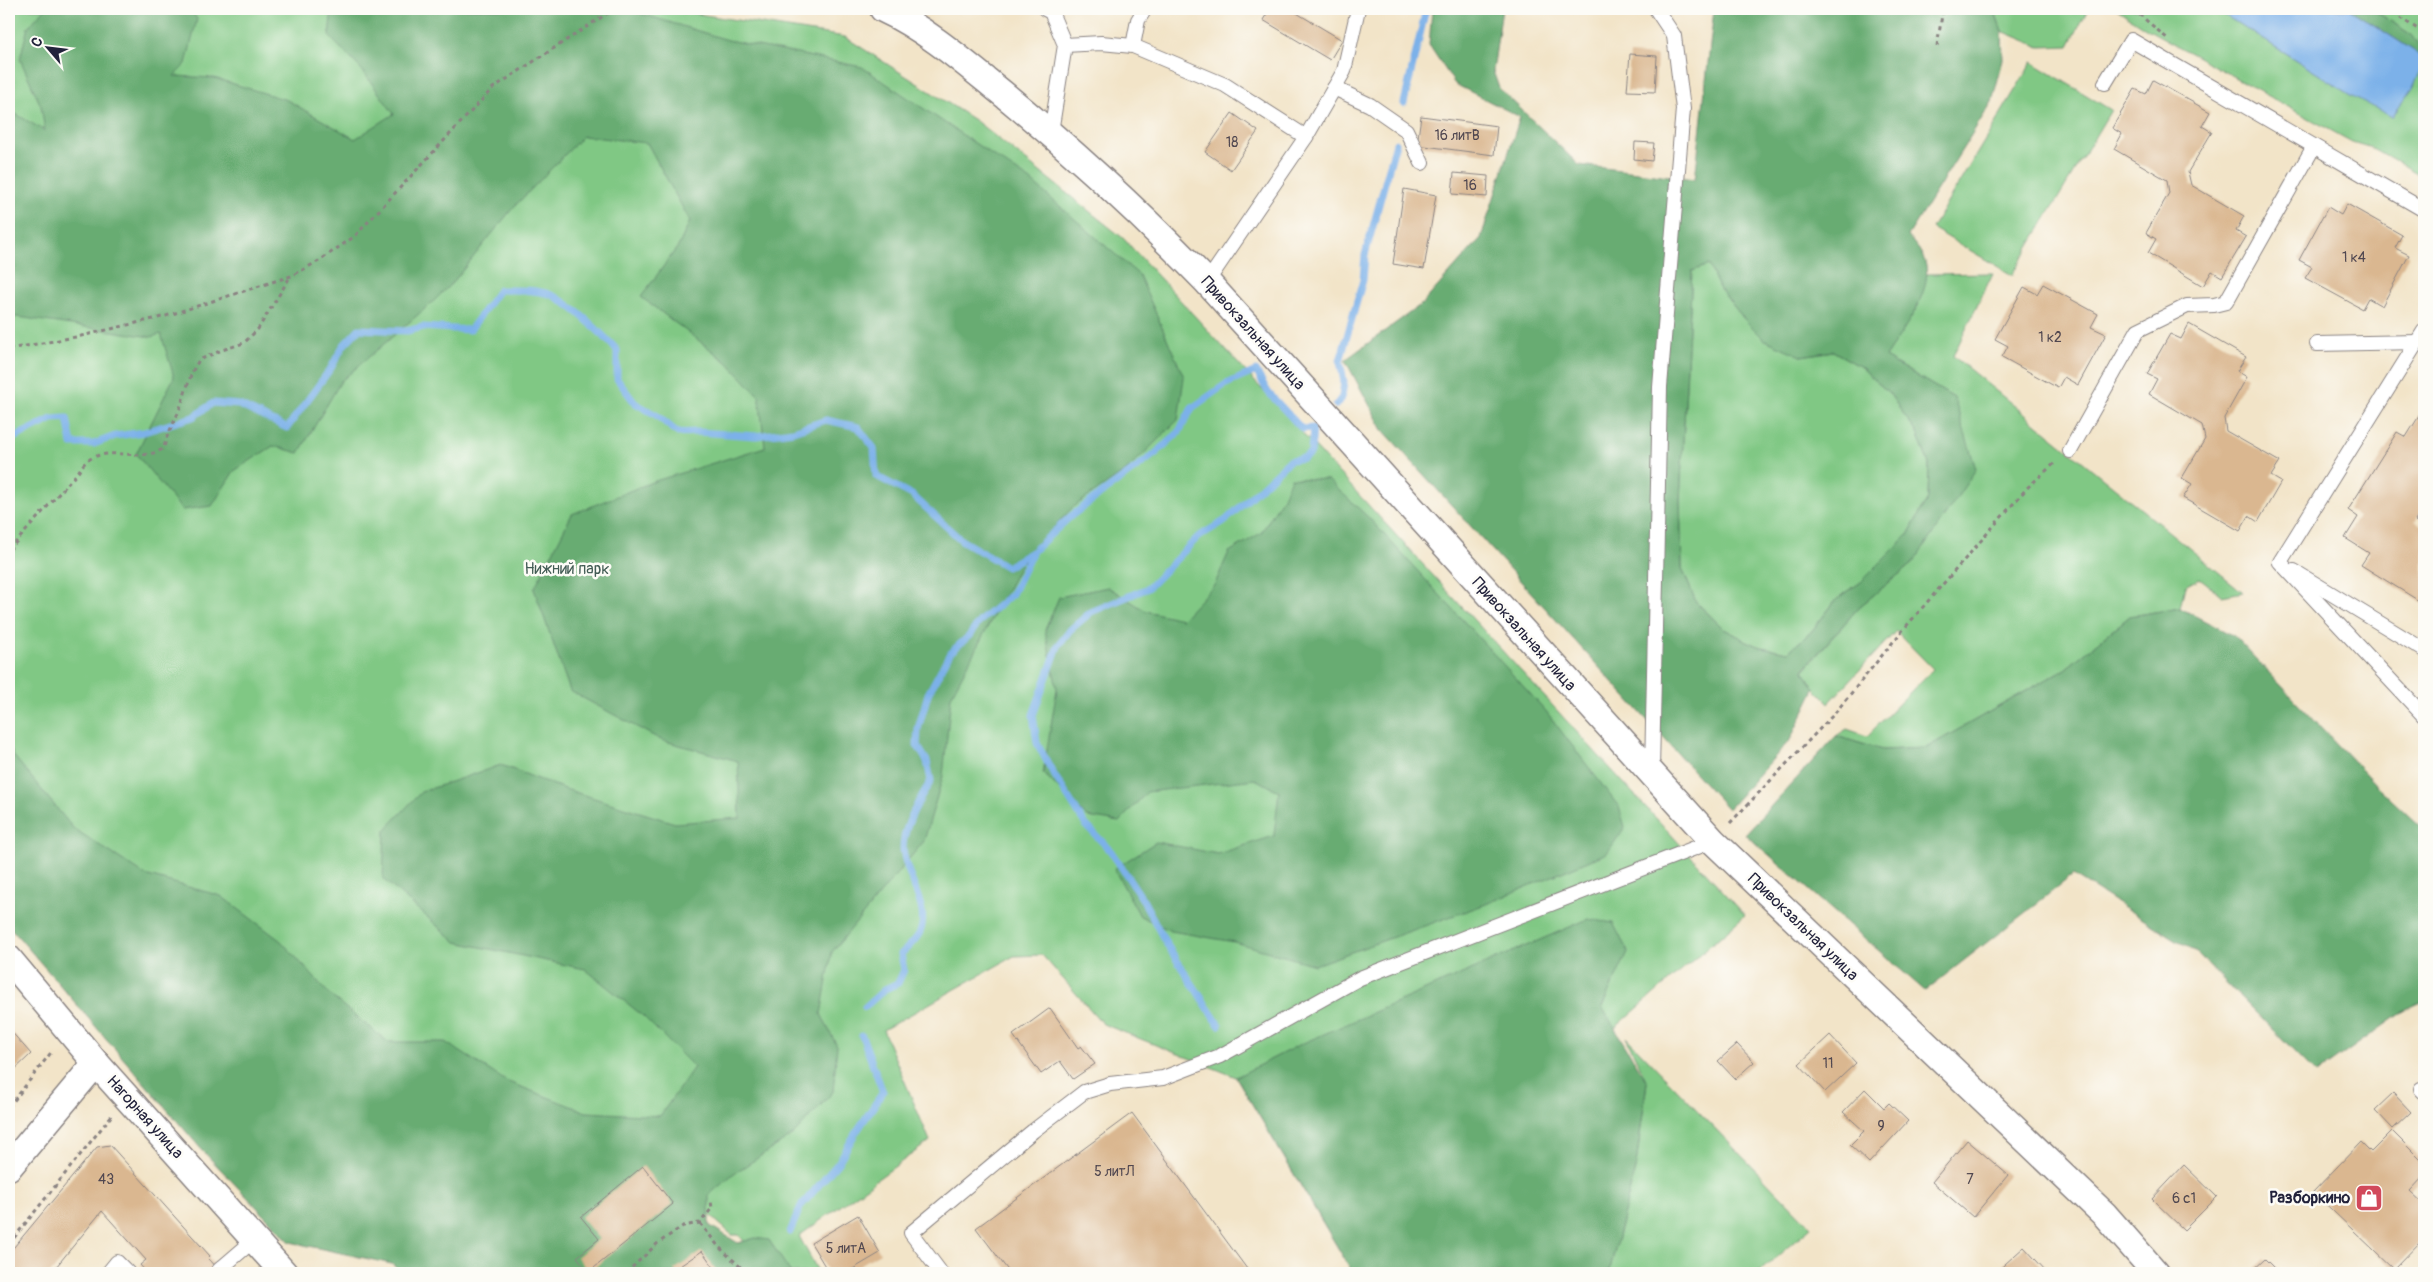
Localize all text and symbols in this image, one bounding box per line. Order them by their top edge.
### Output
north arrow [22,22,72,72]
text: С [27,34,47,50]
house number: 16 литВ [1434,127,1480,144]
house number: 18 [1226,134,1238,151]
house number: 16 [1463,177,1477,194]
house number: 1 к4 [2342,249,2366,266]
street label: Привокзальная улица [1197,272,1309,394]
house number: 1 к2 [2038,329,2062,346]
park label: Нижний парк [524,559,610,579]
street label: Привокзальная улица [1468,573,1580,695]
street label: Привокзальная улица [1743,869,1863,985]
house number: 11 [1823,1055,1833,1072]
street label: Нагорная улица [102,1071,188,1163]
house number: 9 [1877,1118,1885,1135]
house number: 5 литЛ [1094,1163,1134,1180]
house number: 43 [98,1171,114,1188]
house number: 7 [1966,1171,1974,1188]
shop icon: Разборкино [2354,1183,2384,1213]
place label: Разборкино [2270,1188,2350,1208]
house number: 6 с1 [2172,1190,2196,1207]
house number: 5 литА [826,1240,866,1257]

